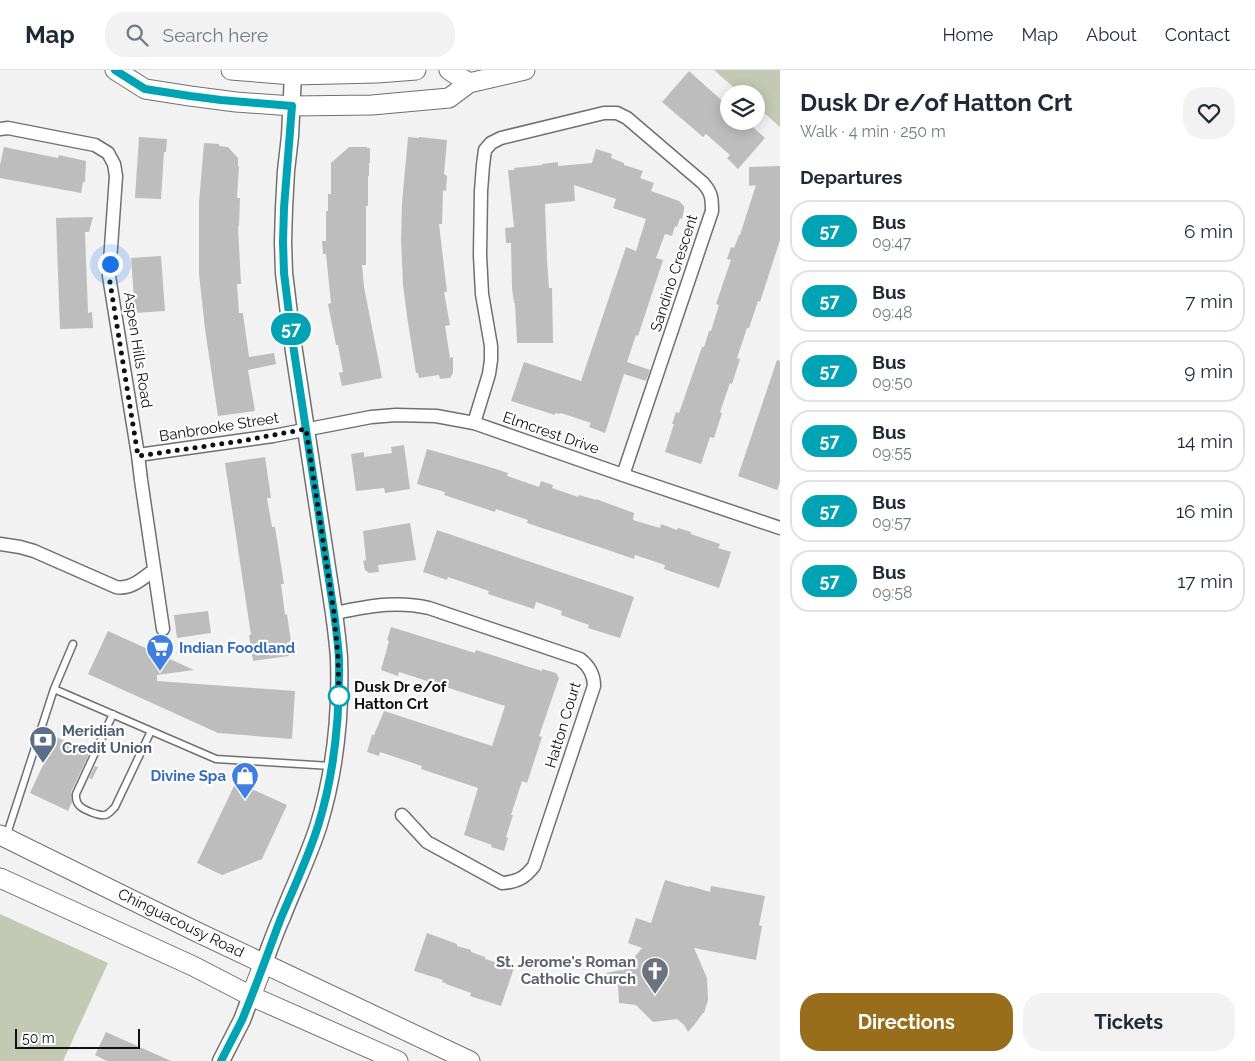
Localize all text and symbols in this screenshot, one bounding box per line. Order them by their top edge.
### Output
search box [105,12,455,57]
text: Map [25,20,75,49]
icon: search [123,21,151,49]
text: Search here [163,24,268,46]
text: Home [942,24,993,45]
text: Map [1021,24,1058,45]
text: About [1086,24,1137,45]
text: Contact [1165,24,1230,45]
map controls [720,85,765,130]
button: layers [720,85,765,130]
button: heart [1183,87,1235,139]
text: Dusk Dr e/of Hatton Crt [800,88,1073,117]
text: Walk · 4 min · 250 m [800,122,946,141]
text: Departures [800,166,902,188]
text: Bus [872,211,906,233]
street label: Sandino Crescent [647,212,701,334]
text: 57 [819,220,840,241]
text: 6 min [1184,220,1233,242]
text: 09:47 [872,233,911,252]
your location [98,252,123,277]
text: Bus [872,281,906,303]
text: 57 [819,290,840,311]
text: 7 min [1185,290,1233,312]
street label: Aspen Hills Road [120,291,156,409]
text: 09:48 [872,303,912,322]
line badge: 57 [268,313,314,345]
text: 57 [281,318,301,339]
text: Bus [872,351,906,373]
text: 57 [819,360,840,381]
text: 9 min [1184,360,1233,382]
text: 09:50 [872,373,913,392]
street label: Elmcrest Drive [500,408,602,458]
street label: Banbrooke Street [158,409,280,445]
text: Bus [872,421,906,443]
text: 57 [819,430,840,451]
text: 14 min [1177,430,1233,452]
text: 09:55 [872,443,912,462]
text: Bus [872,491,906,513]
text: 57 [819,500,840,521]
text: 16 min [1176,500,1233,522]
text: 09:57 [872,513,911,532]
text: Bus [872,561,906,583]
text: 57 [819,570,840,591]
text: 17 min [1177,570,1233,592]
text: 09:58 [872,583,912,602]
supermarket icon: Indian Foodland [145,633,175,672]
place label: Indian Foodland [179,639,296,657]
place label: Dusk Dr e/of Hatton Crt [354,678,447,713]
street label: Hatton Court [541,680,585,770]
marker: Dusk Dr e/of Hatton Crt [328,685,350,707]
place label: Meridian Credit Union [62,722,152,757]
bank icon: Meridian Credit Union [28,725,58,764]
shop icon: Divine Spa [230,761,260,800]
place label: Divine Spa [150,767,226,785]
street label: Chinguacousy Road [115,885,247,961]
place label: St. Jerome's Roman Catholic Church [496,953,636,988]
church icon: St. Jerome's Roman Catholic Church [640,956,670,995]
button: Directions [800,993,1013,1051]
button: Tickets [1023,993,1235,1051]
scale bar [15,1026,140,1049]
text: 50 m [22,1030,55,1046]

